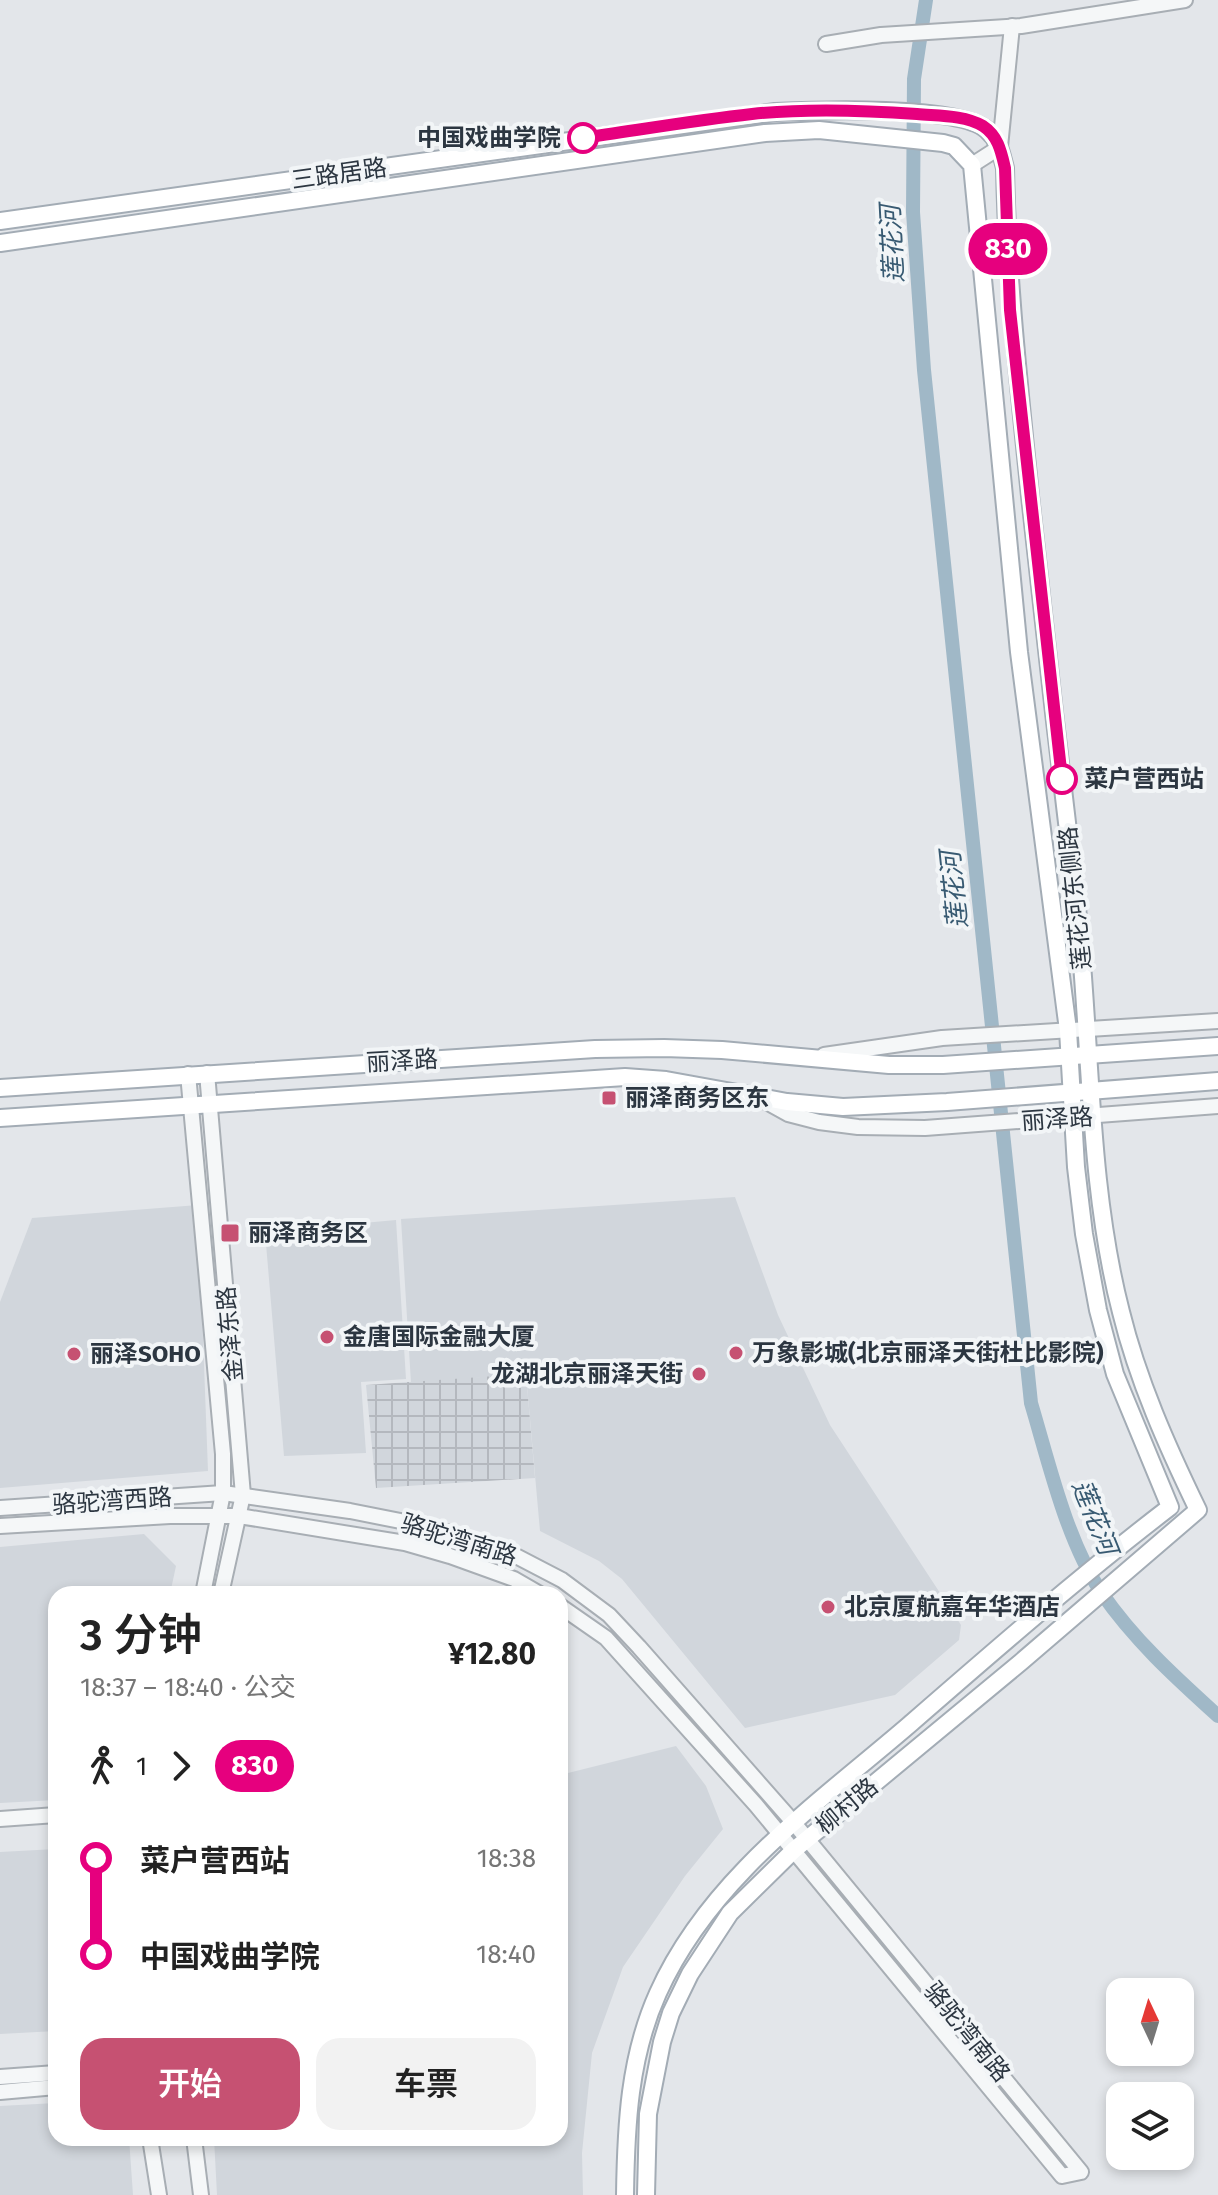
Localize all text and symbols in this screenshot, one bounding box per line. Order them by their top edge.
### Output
marker: 中国戏曲学院 [568,123,598,153]
place label: 中国戏曲学院 [417,124,561,152]
street label: 三路居路 [290,153,388,195]
water label: 莲花河 [875,199,910,284]
line badge: 830 [962,223,1054,275]
text: 830 [984,232,1032,265]
marker: 菜户营西站 [1047,764,1077,794]
place label: 菜户营西站 [1084,765,1204,793]
street label: 莲花河东侧路 [1054,825,1096,971]
water label: 莲花河 [934,845,974,930]
street label: 丽泽路 [365,1045,439,1077]
place label: 丽泽商务区东 [625,1084,769,1112]
marker: 丽泽商务区东 [600,1089,618,1107]
street label: 丽泽路 [1020,1103,1094,1135]
place label: 丽泽商务区 [248,1219,368,1247]
marker: 丽泽商务区 [219,1222,241,1244]
street label: 金泽东路 [212,1285,248,1383]
place label: 金唐国际金融大厦 [343,1323,535,1351]
marker: 金唐国际金融大厦 [318,1328,336,1346]
place label: 万象影城(北京丽泽天街杜比影院) [752,1339,1104,1367]
place label: 丽泽SOHO [90,1340,201,1368]
marker: 万象影城(北京丽泽天街杜比影院) [727,1344,745,1362]
marker: 丽泽SOHO [65,1345,83,1363]
place label: 龙湖北京丽泽天街 [491,1360,683,1388]
marker: 龙湖北京丽泽天街 [690,1365,708,1383]
water label: 莲花河 [1066,1475,1125,1564]
street label: 骆驼湾西路 [51,1483,173,1519]
street label: 骆驼湾南路 [398,1509,520,1571]
place label: 北京厦航嘉年华酒店 [844,1593,1060,1621]
marker: 北京厦航嘉年华酒店 [819,1598,837,1616]
text: 3 分钟 [80,1609,201,1662]
text: ¥12.80 [448,1636,536,1672]
text: 18:37 – 18:40 · 公交 [80,1672,296,1703]
icon: walk [80,1744,124,1788]
icon: forward [159,1744,203,1788]
text: 830 [231,1749,278,1782]
text: 1 [136,1751,147,1782]
street label: 柳村路 [810,1772,884,1840]
text: 菜户营西站 [140,1843,290,1879]
text: 18:38 [477,1843,536,1874]
text: 中国戏曲学院 [140,1939,320,1975]
text: 18:40 [476,1939,536,1970]
street label: 骆驼湾南路 [918,1977,1016,2087]
north arrow [1106,1978,1194,2066]
map controls [1106,1978,1194,2170]
button: 开始 [80,2038,300,2130]
button: 车票 [316,2038,536,2130]
button: layers [1106,2082,1194,2170]

